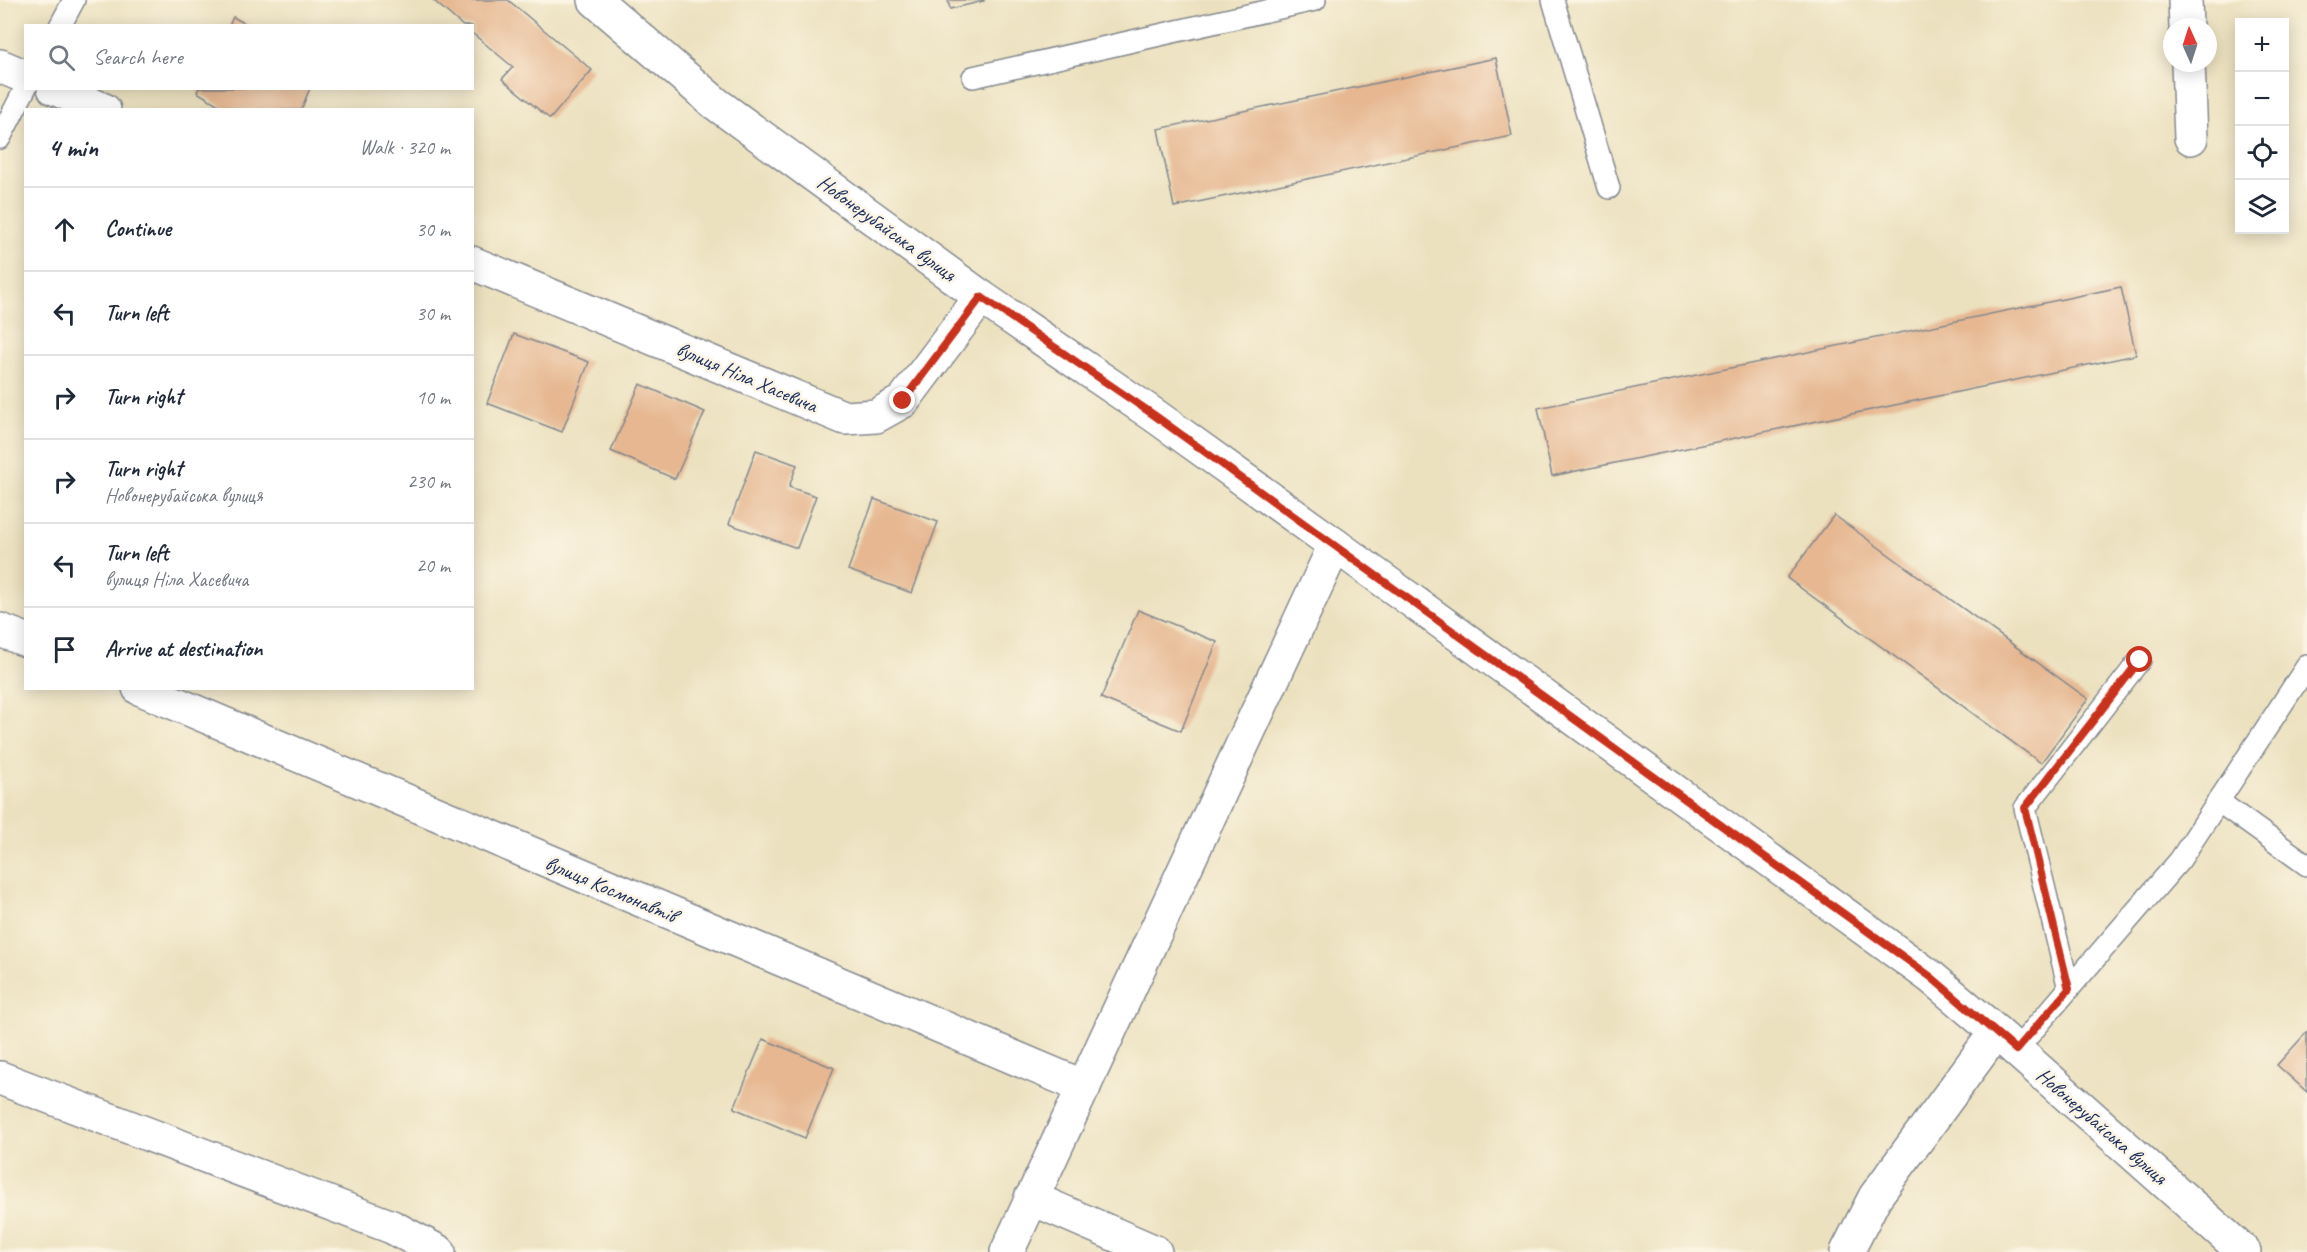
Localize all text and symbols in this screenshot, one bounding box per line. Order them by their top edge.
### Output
north arrow [2163,18,2217,72]
map controls [2235,18,2289,234]
button: + [2235,18,2289,72]
search box [24,24,474,90]
icon: search [45,41,78,74]
text: Search here [93,43,183,71]
button: − [2235,72,2289,126]
button: locate [2235,126,2289,180]
text: 4 min [48,131,98,164]
text: Walk · 320 m [360,135,450,160]
street label: Новонерубайська вулиця [813,169,963,288]
button: layers [2235,180,2289,234]
icon: ahead [48,213,81,246]
text: Continue [105,215,171,243]
text: 30 m [416,217,450,242]
icon: left [48,297,81,330]
text: Turn left [105,299,169,327]
text: 30 m [416,301,450,326]
street label: вулиця Ніла Хасевича [673,336,823,419]
icon: right [48,381,81,414]
text: Turn right [105,383,182,411]
text: 10 m [416,385,450,410]
route end [889,387,915,413]
text: Turn right [105,455,182,483]
icon: right [48,465,81,498]
text: 230 m [407,469,450,494]
text: Новонерубайська вулиця [105,483,262,508]
text: Turn left [105,539,169,567]
icon: left [48,549,81,582]
text: 20 m [416,553,450,578]
text: вулиця Ніла Хасевича [105,567,248,592]
icon: arrive [48,633,81,666]
text: Arrive at destination [105,635,262,663]
route start [2126,646,2152,672]
street label: вулиця Космонавтів [541,850,685,930]
street label: Новонерубайська вулиця [2031,1062,2174,1191]

